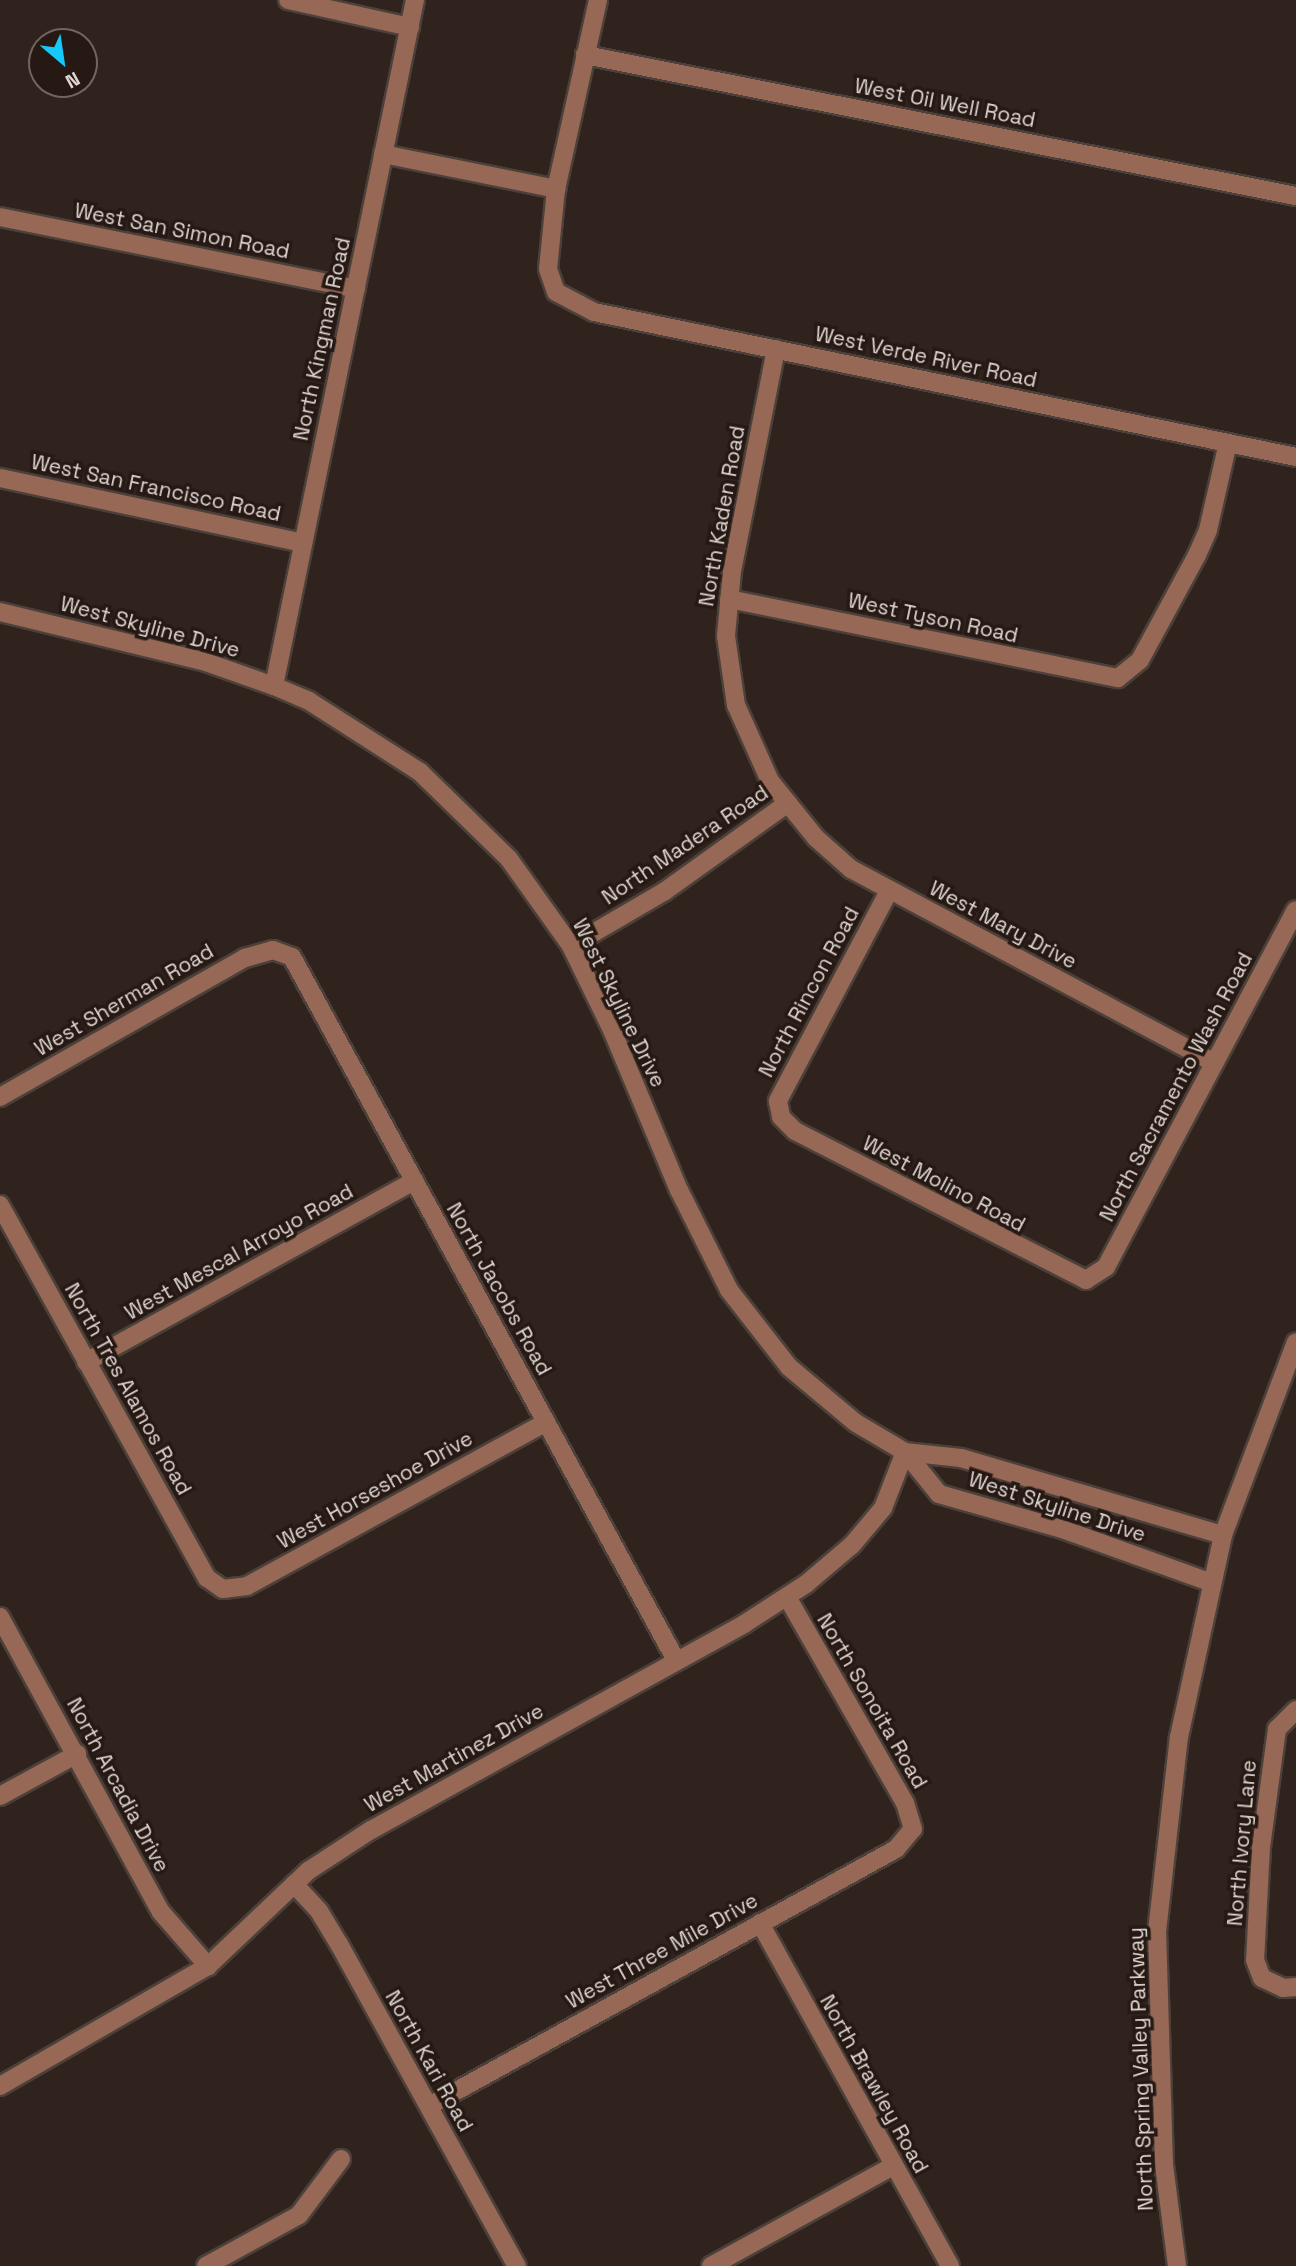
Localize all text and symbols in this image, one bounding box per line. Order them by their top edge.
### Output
north arrow [28,28,98,98]
text: N [61,66,84,94]
street label: West Oil Well Road [852,73,1038,133]
street label: West San Simon Road [72,198,292,264]
street label: North Kingman Road [288,235,356,443]
street label: West Verde River Road [813,321,1039,393]
street label: North Kaden Road [694,424,750,608]
street label: West San Francisco Road [29,449,283,527]
street label: West Tyson Road [845,588,1021,648]
street label: West Skyline Drive [58,591,242,663]
street label: North Madera Road [597,780,773,910]
street label: West Mary Drive [925,876,1081,974]
street label: North Rincon Road [753,902,865,1082]
street label: West Skyline Drive [567,914,671,1092]
street label: West Sherman Road [30,938,218,1062]
street label: North Sacramento Wash Road [1094,948,1258,1226]
street label: West Molino Road [858,1130,1030,1238]
street label: West Mescal Arroyo Road [120,1179,358,1325]
street label: North Jacobs Road [441,1198,557,1380]
street label: North Tres Alamos Road [59,1278,197,1500]
street label: West Horseshoe Drive [273,1426,477,1554]
street label: West Skyline Drive [965,1466,1149,1548]
street label: North Sonoita Road [812,1609,932,1793]
street label: North Arcadia Drive [61,1693,175,1877]
street label: West Martinez Drive [360,1698,548,1818]
street label: North Ivory Lane [1222,1759,1262,1927]
street label: West Three Mile Drive [561,1888,763,2014]
street label: North Spring Valley Parkway [1123,1927,1159,2211]
street label: North Kari Road [380,1986,478,2136]
street label: North Brawley Road [814,1990,934,2178]

